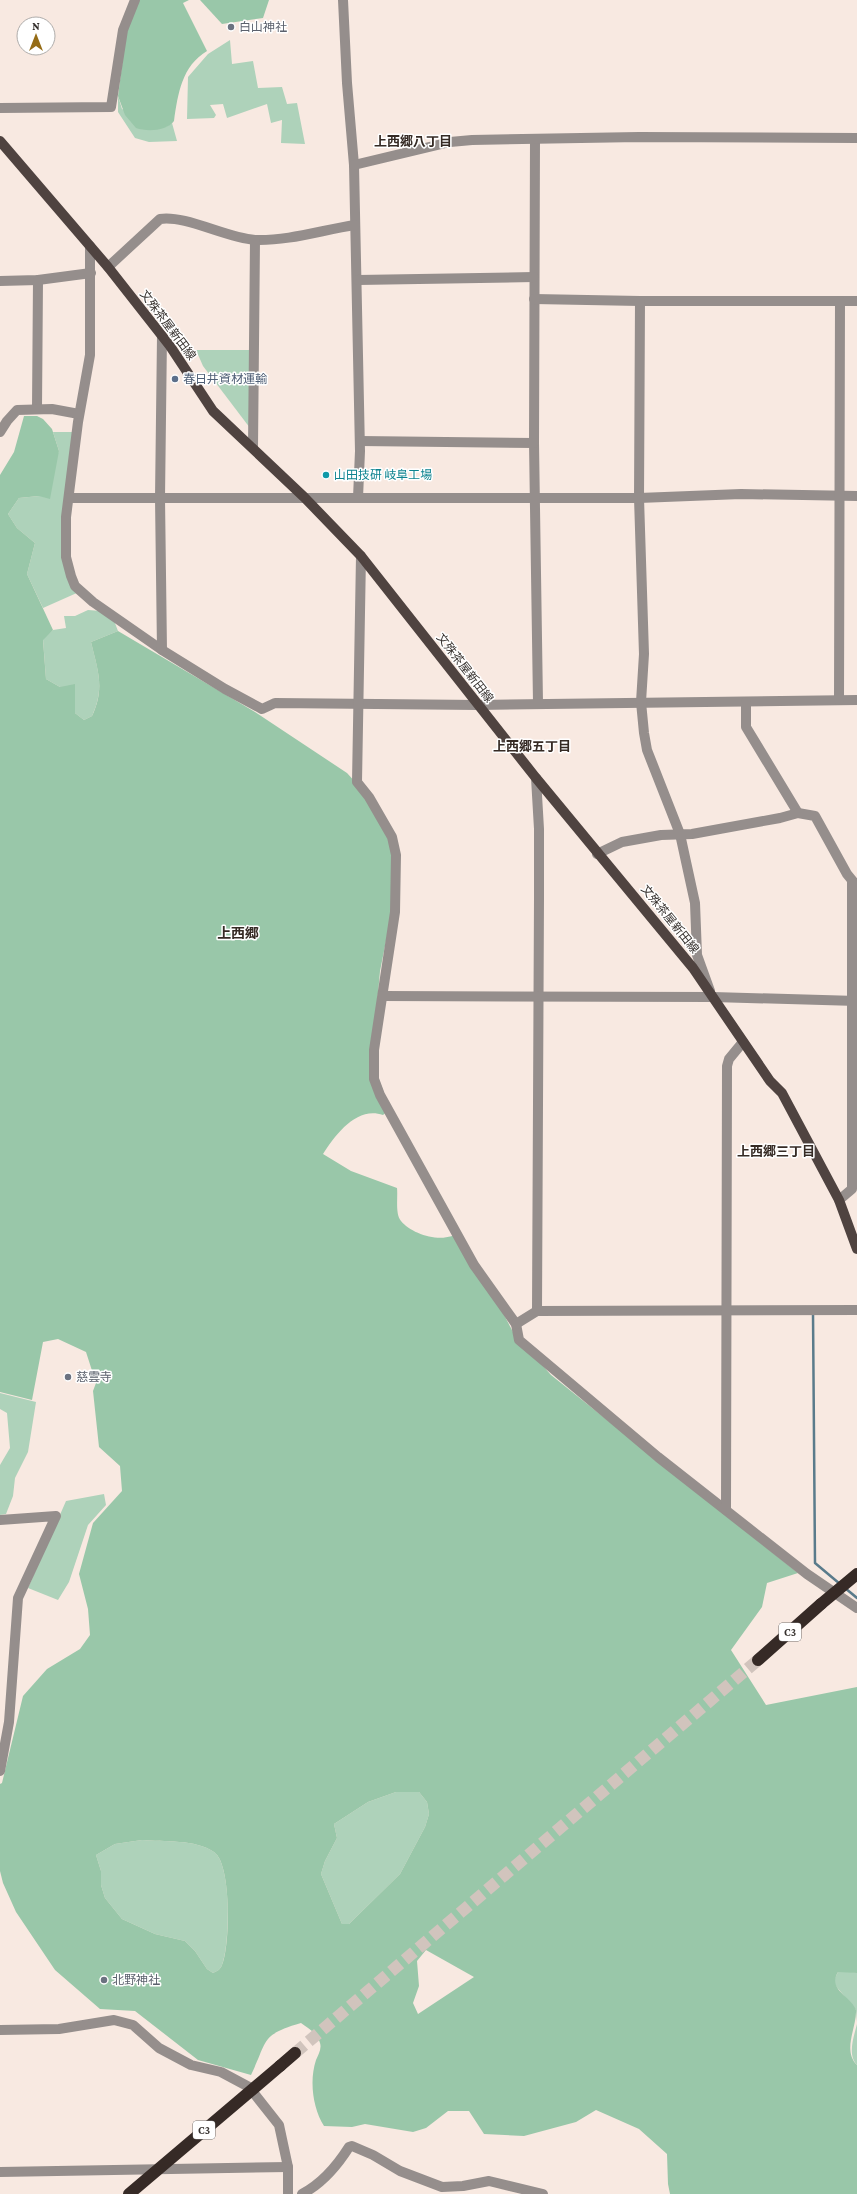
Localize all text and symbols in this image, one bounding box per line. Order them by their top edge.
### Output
north arrow [16,16,56,56]
text: N [32,20,40,32]
place label: 白山神社 [239,20,287,34]
marker: 白山神社 [226,22,236,32]
district label: 上西郷八丁目 [374,134,452,149]
street label: 文殊茶屋新田線 [137,287,199,363]
place label: 春日井資材運輸 [183,372,267,386]
marker: 春日井資材運輸 [170,374,180,384]
place label: 山田技研 岐阜工場 [334,468,432,482]
marker: 山田技研 岐阜工場 [321,470,331,480]
street label: 文殊茶屋新田線 [434,631,496,705]
district label: 上西郷五丁目 [493,739,571,754]
street label: 文殊茶屋新田線 [638,882,702,956]
district label: 上西郷 [217,925,259,941]
district label: 上西郷三丁目 [737,1144,815,1159]
place label: 慈雲寺 [76,1370,112,1384]
marker: 慈雲寺 [63,1372,73,1382]
road number: C3 [779,1623,801,1641]
place label: 北野神社 [112,1973,160,1987]
marker: 北野神社 [99,1975,109,1985]
road number: C3 [193,2121,215,2139]

